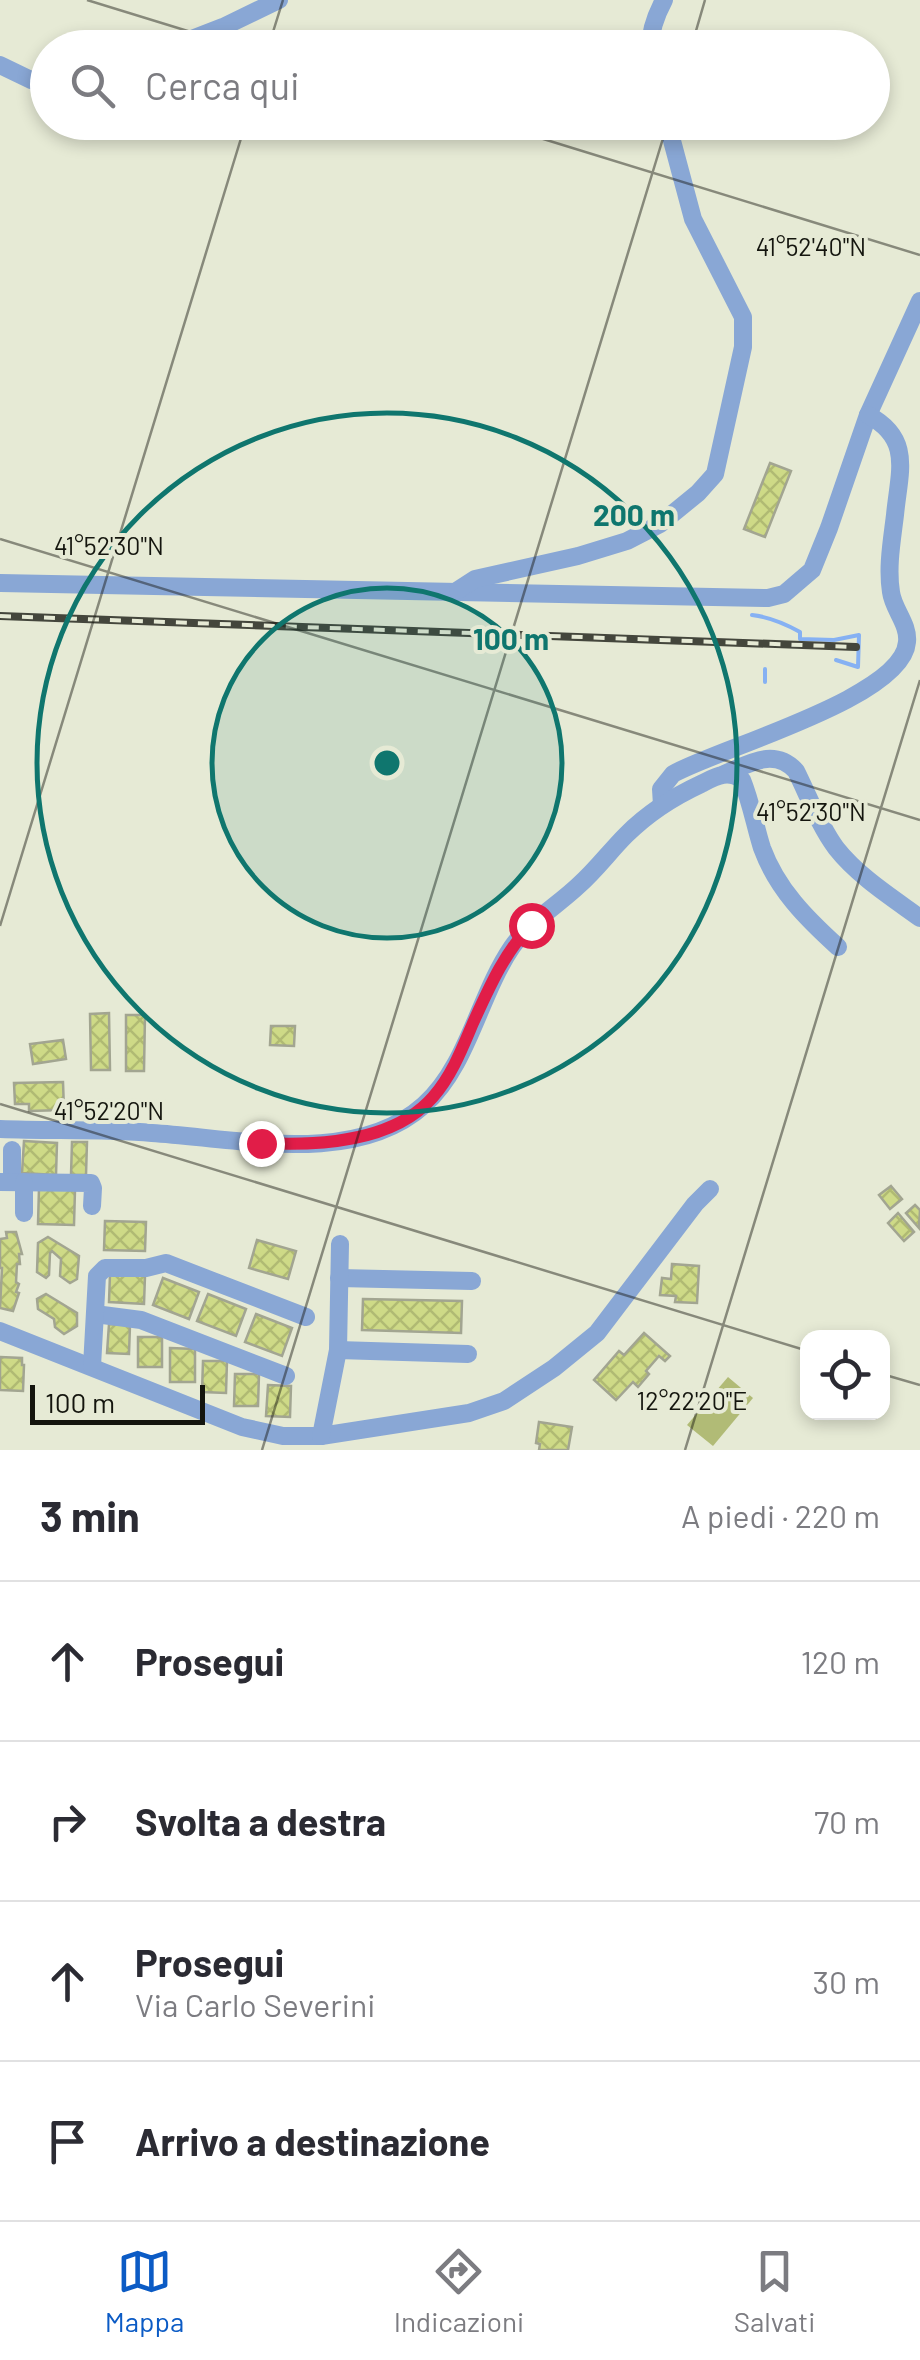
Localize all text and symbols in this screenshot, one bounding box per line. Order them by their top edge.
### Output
search box [30,30,890,140]
icon: search [65,58,120,113]
text: Cerca qui [145,62,300,108]
text: 41°52'40"N [756,231,866,261]
text: 200 m [593,496,675,532]
text: 41°52'30"N [54,530,164,560]
text: 100 m [473,620,549,656]
centre of rings [369,745,405,781]
text: 41°52'30"N [756,796,866,826]
route start [509,903,555,949]
text: 41°52'20"N [54,1095,164,1125]
route end [239,1121,285,1167]
map controls [800,1330,890,1420]
button: locate [800,1330,890,1420]
scale bar [30,1380,205,1424]
text: 100 m [45,1385,115,1419]
text: 12°22'20"E [636,1385,748,1415]
text: 3 min [40,1490,140,1540]
text: A piedi · 220 m [681,1496,880,1534]
icon: ahead [40,1634,95,1689]
text: Prosegui [135,1638,284,1684]
text: 120 m [801,1642,880,1680]
icon: right [40,1794,95,1849]
text: Svolta a destra [135,1798,386,1844]
text: 70 m [814,1802,880,1840]
text: Prosegui [135,1939,284,1985]
icon: ahead [40,1954,95,2009]
text: 30 m [813,1962,880,2000]
text: Via Carlo Severini [135,1985,375,2023]
icon: arrive [40,2114,95,2169]
text: Arrivo a destinazione [135,2118,490,2164]
tab: Mappa [105,2244,184,2338]
tab: Indicazioni [394,2244,524,2338]
tab: Salvati [734,2244,815,2338]

